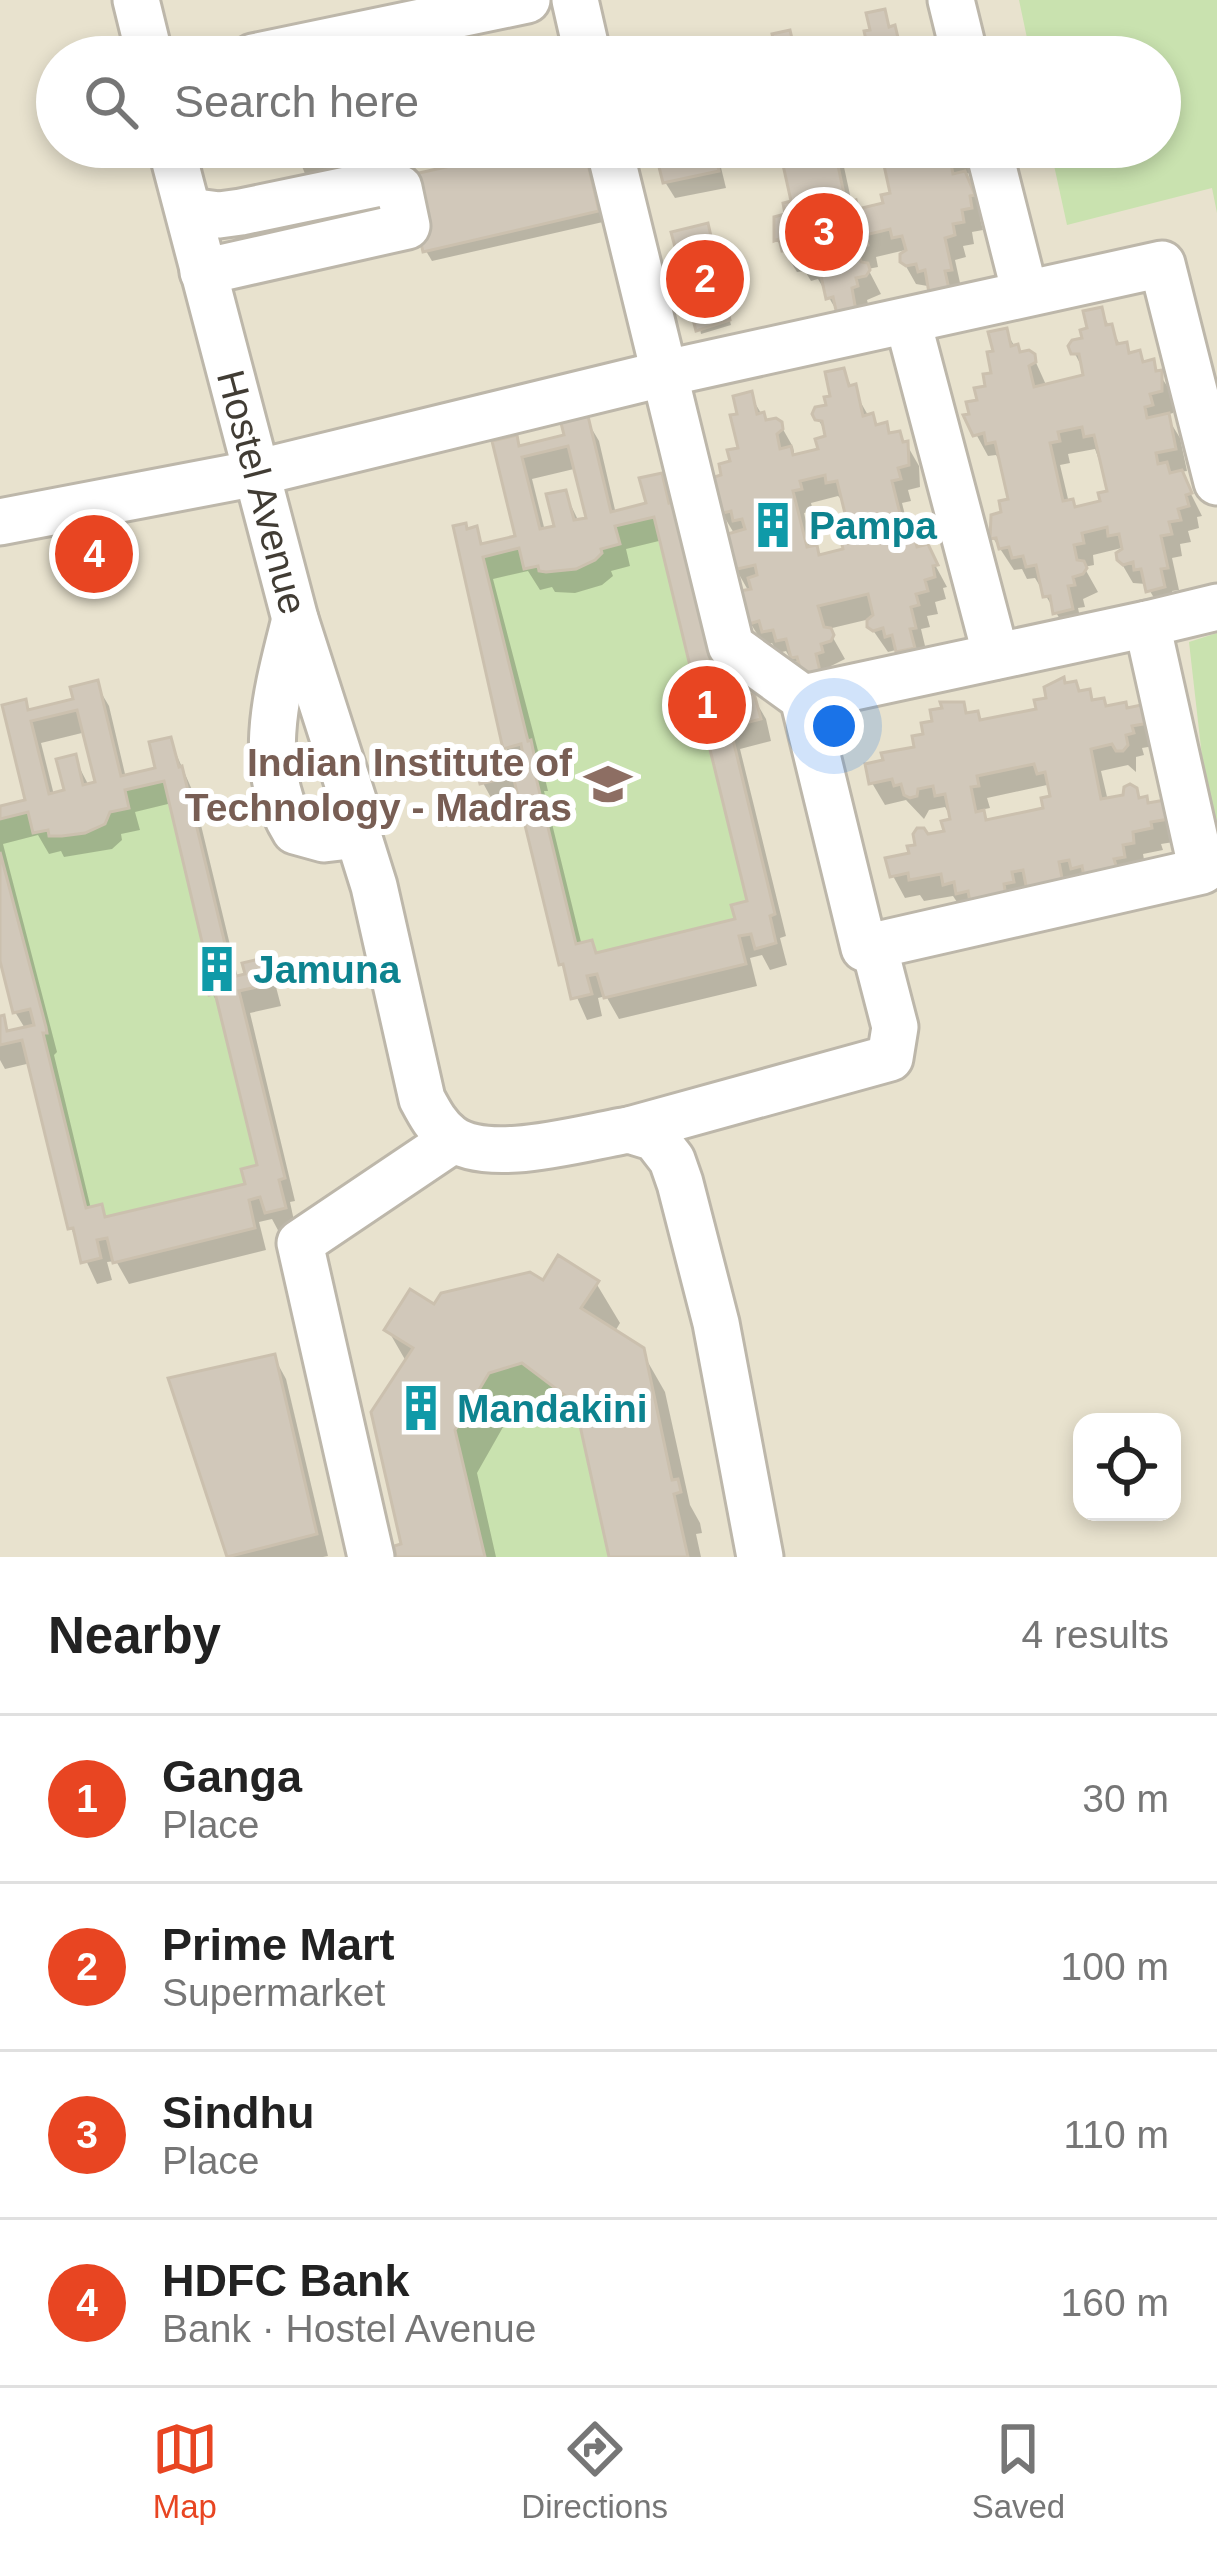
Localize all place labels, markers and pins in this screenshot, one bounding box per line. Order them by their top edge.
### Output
pin: 3 [785,187,863,277]
pin: 2 [666,234,744,324]
building icon: Pampa [748,500,798,550]
place label: Pampa [809,504,937,547]
pin: 4 [55,509,133,599]
pin: 1 [668,660,746,750]
place label: Indian Institute of Technology - Madras [185,741,573,829]
school or university icon: Indian Institute of Technology - Madras [583,759,633,809]
building icon: Jamuna [192,944,242,994]
place label: Jamuna [253,948,401,991]
building icon: Mandakini [396,1383,446,1433]
place label: Mandakini [457,1387,648,1430]

